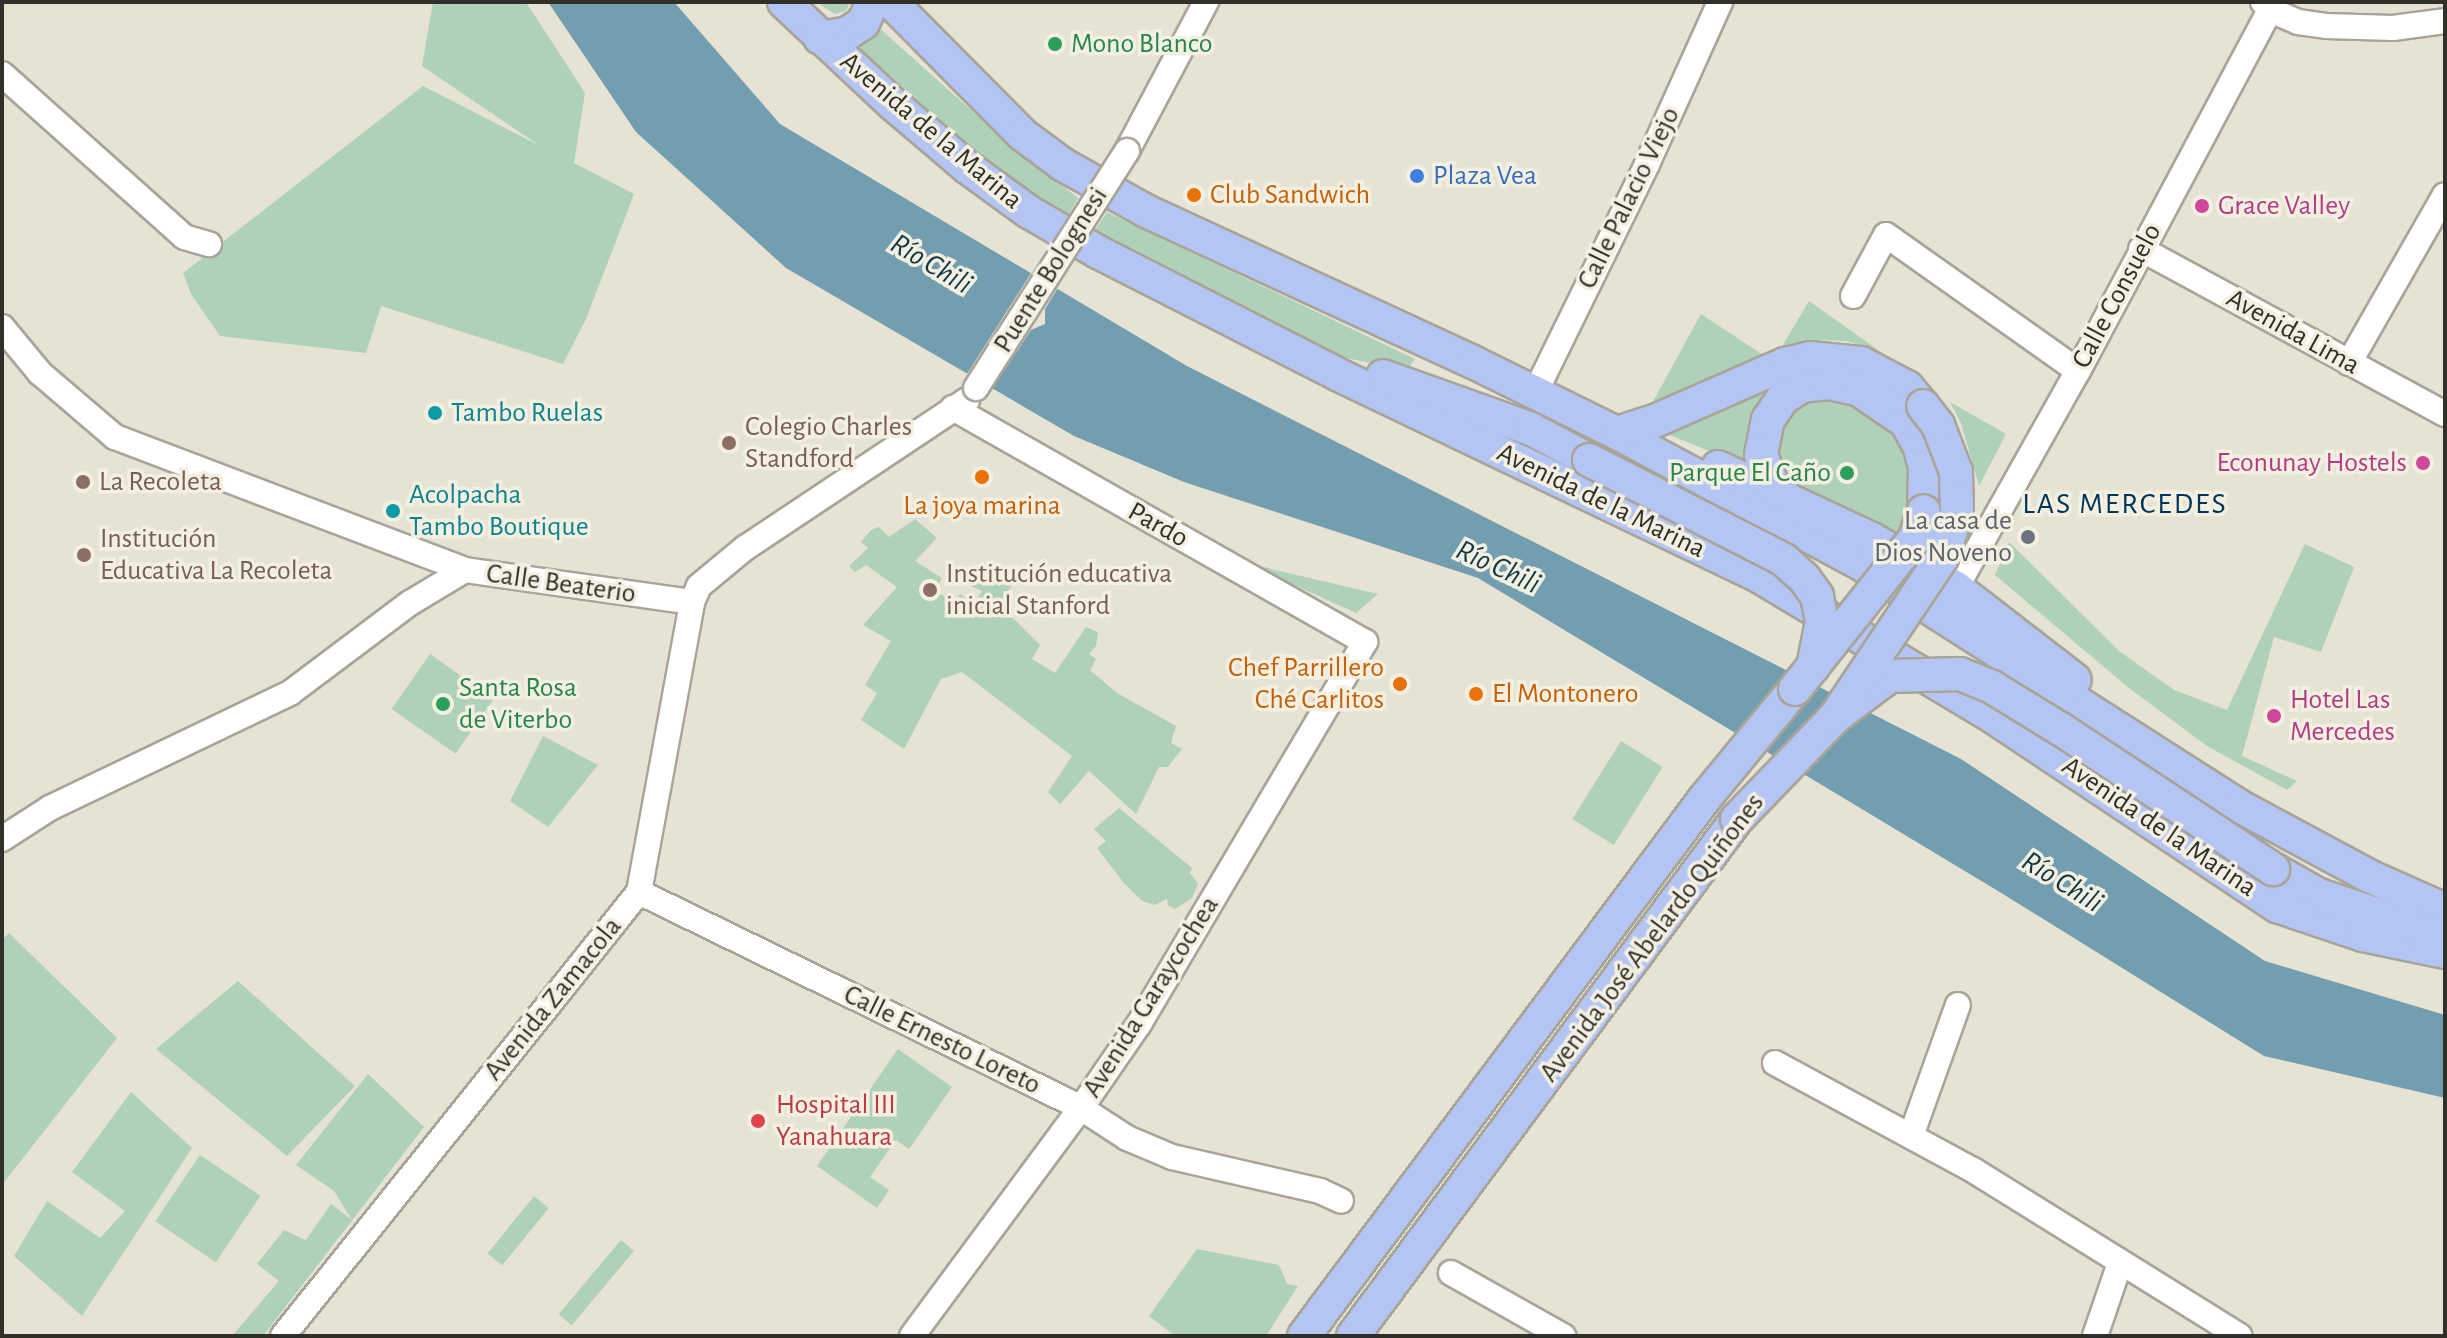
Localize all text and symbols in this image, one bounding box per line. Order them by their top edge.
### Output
place label: Mono Blanco [1071,27,1212,61]
marker: Mono Blanco [1046,35,1064,53]
street label: Avenida de la Marina [833,45,1029,217]
street label: Calle Palacio Viejo [1570,102,1688,294]
place label: Plaza Vea [1433,159,1537,193]
marker: Plaza Vea [1408,167,1426,185]
place label: Club Sandwich [1210,178,1370,212]
street label: Puente Bolognesi [987,181,1115,359]
marker: Club Sandwich [1185,186,1203,204]
place label: Grace Valley [2218,189,2350,223]
marker: Grace Valley [2193,197,2211,215]
street label: Calle Consuelo [2065,218,2169,374]
water label: Río Chili [884,226,978,302]
street label: Avenida Lima [2221,282,2365,382]
place label: Tambo Ruelas [451,396,603,430]
marker: Tambo Ruelas [426,404,444,422]
place label: Colegio Charles Standford [745,410,912,476]
marker: Colegio Charles Standford [720,434,738,452]
street label: Avenida de la Marina [1491,436,1711,566]
place label: Econunay Hostels [2217,446,2407,480]
marker: Econunay Hostels [2414,454,2432,472]
place label: Parque El Caño [1669,456,1831,490]
marker: Parque El Caño [1838,464,1856,482]
place label: La Recoleta [99,465,222,499]
marker: La joya marina [973,468,991,486]
marker: La Recoleta [74,473,92,491]
place label: Acolpacha Tambo Boutique [409,478,589,544]
district label: LAS MERCEDES [2022,486,2228,522]
place label: La joya marina [903,489,1061,523]
street label: Pardo [1122,495,1194,555]
marker: Acolpacha Tambo Boutique [384,502,402,520]
place label: La casa de Dios Noveno [1874,504,2012,570]
place label: Institución Educativa La Recoleta [100,522,332,588]
marker: La casa de Dios Noveno [2019,528,2037,546]
water label: Río Chili [1450,532,1546,602]
marker: Institución Educativa La Recoleta [75,546,93,564]
street label: Calle Beaterio [484,557,638,611]
place label: Institución educativa inicial Stanford [946,557,1172,623]
marker: Institución educativa inicial Stanford [921,581,939,599]
place label: Chef Parrillero Ché Carlitos [1228,651,1384,717]
place label: Santa Rosa de Viterbo [459,671,577,737]
marker: Chef Parrillero Ché Carlitos [1391,675,1409,693]
place label: El Montonero [1492,677,1639,711]
place label: Hotel Las Mercedes [2290,683,2395,749]
marker: El Montonero [1467,685,1485,703]
marker: Santa Rosa de Viterbo [434,695,452,713]
marker: Hotel Las Mercedes [2265,707,2283,725]
street label: Avenida de la Marina [2055,749,2263,905]
street label: Avenida José Abelardo Quiñones [1532,787,1772,1089]
water label: Río Chili [2015,843,2109,921]
street label: Avenida Garaycochea [1076,890,1226,1104]
street label: Avenida Zamacola [477,911,629,1087]
street label: Calle Ernesto Loreto [838,978,1046,1102]
place label: Hospital III Yanahuara [776,1088,896,1154]
marker: Hospital III Yanahuara [747,1110,769,1132]

